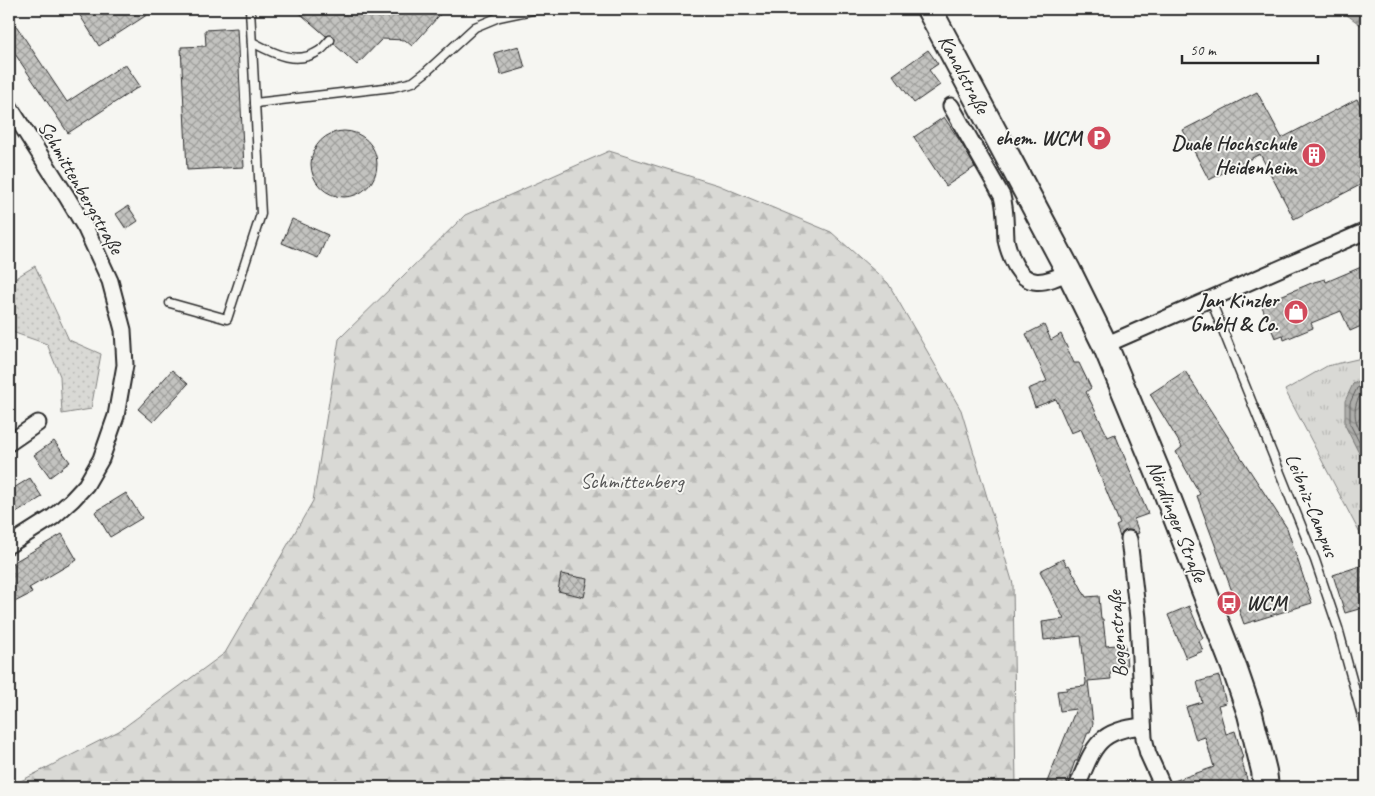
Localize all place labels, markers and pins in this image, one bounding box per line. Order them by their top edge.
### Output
place label: ehem. WCM [995,125,1084,151]
parking icon: ehem. WCM [1086,125,1112,151]
place label: Duale Hochschule Heidenheim [1171,130,1298,180]
building icon: Duale Hochschule Heidenheim [1301,142,1327,168]
place label: Jan Kinzler GmbH & Co. [1190,287,1280,337]
shop icon: Jan Kinzler GmbH & Co. [1283,299,1309,325]
bus stop icon: WCM [1216,590,1242,616]
place label: WCM [1246,590,1288,616]

